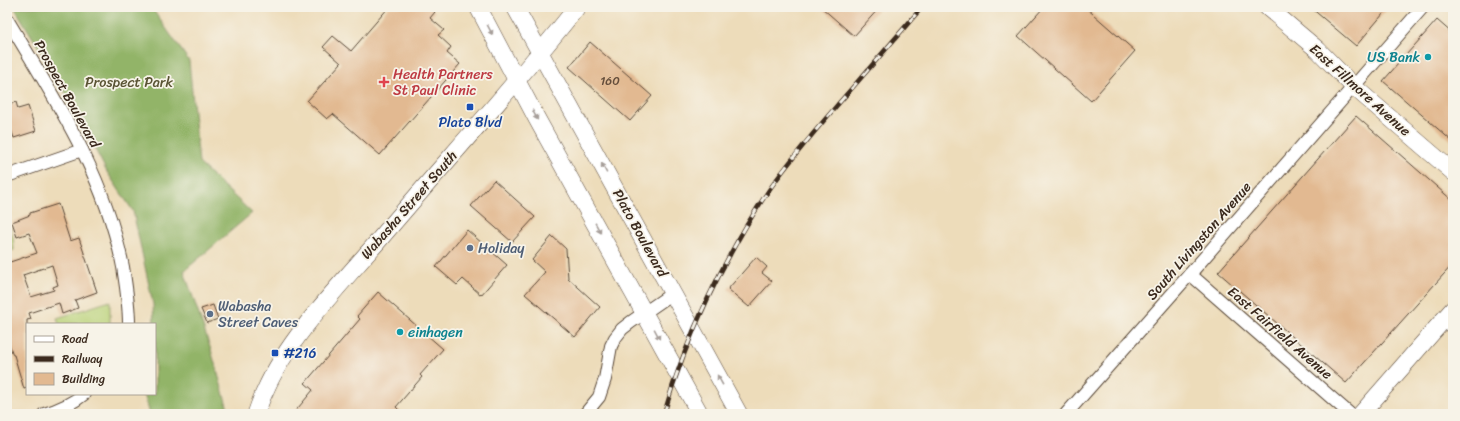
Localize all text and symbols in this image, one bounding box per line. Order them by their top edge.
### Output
one-way arrow [487,25,493,36]
street label: Prospect Boulevard [27,35,108,154]
street label: East Fillmore Avenue [1303,37,1417,143]
place label: US Bank [1367,45,1421,70]
marker: US Bank [1423,52,1433,62]
place label: Health Partners St Paul Clinic [393,62,493,103]
park label: Prospect Park [85,70,173,95]
house number: 160 [600,70,620,92]
marker: Health Partners St Paul Clinic [378,76,390,88]
marker: Plato Blvd [465,102,475,112]
one-way arrow [532,109,539,121]
place label: Plato Blvd [438,110,503,135]
street label: Wabasha Street South [354,145,464,265]
one-way arrow [601,162,607,173]
street label: South Livingston Avenue [1140,176,1258,306]
street label: Plato Boulevard [605,184,675,283]
one-way arrow [595,222,601,234]
place label: Holiday [478,236,525,261]
marker: Holiday [465,243,475,253]
street label: East Fairfield Avenue [1222,280,1338,386]
place label: Wabasha Street Caves [218,294,299,335]
marker: Wabasha Street Caves [205,309,215,319]
place label: einhagen [408,320,463,345]
legend [26,323,156,395]
marker: einhagen [395,327,405,337]
text: Road [62,328,89,350]
one-way arrow [653,329,660,340]
place label: #216 [283,341,317,366]
text: Railway [62,348,103,370]
marker: #216 [270,348,280,358]
text: Building [62,368,105,390]
one-way arrow [717,374,723,386]

